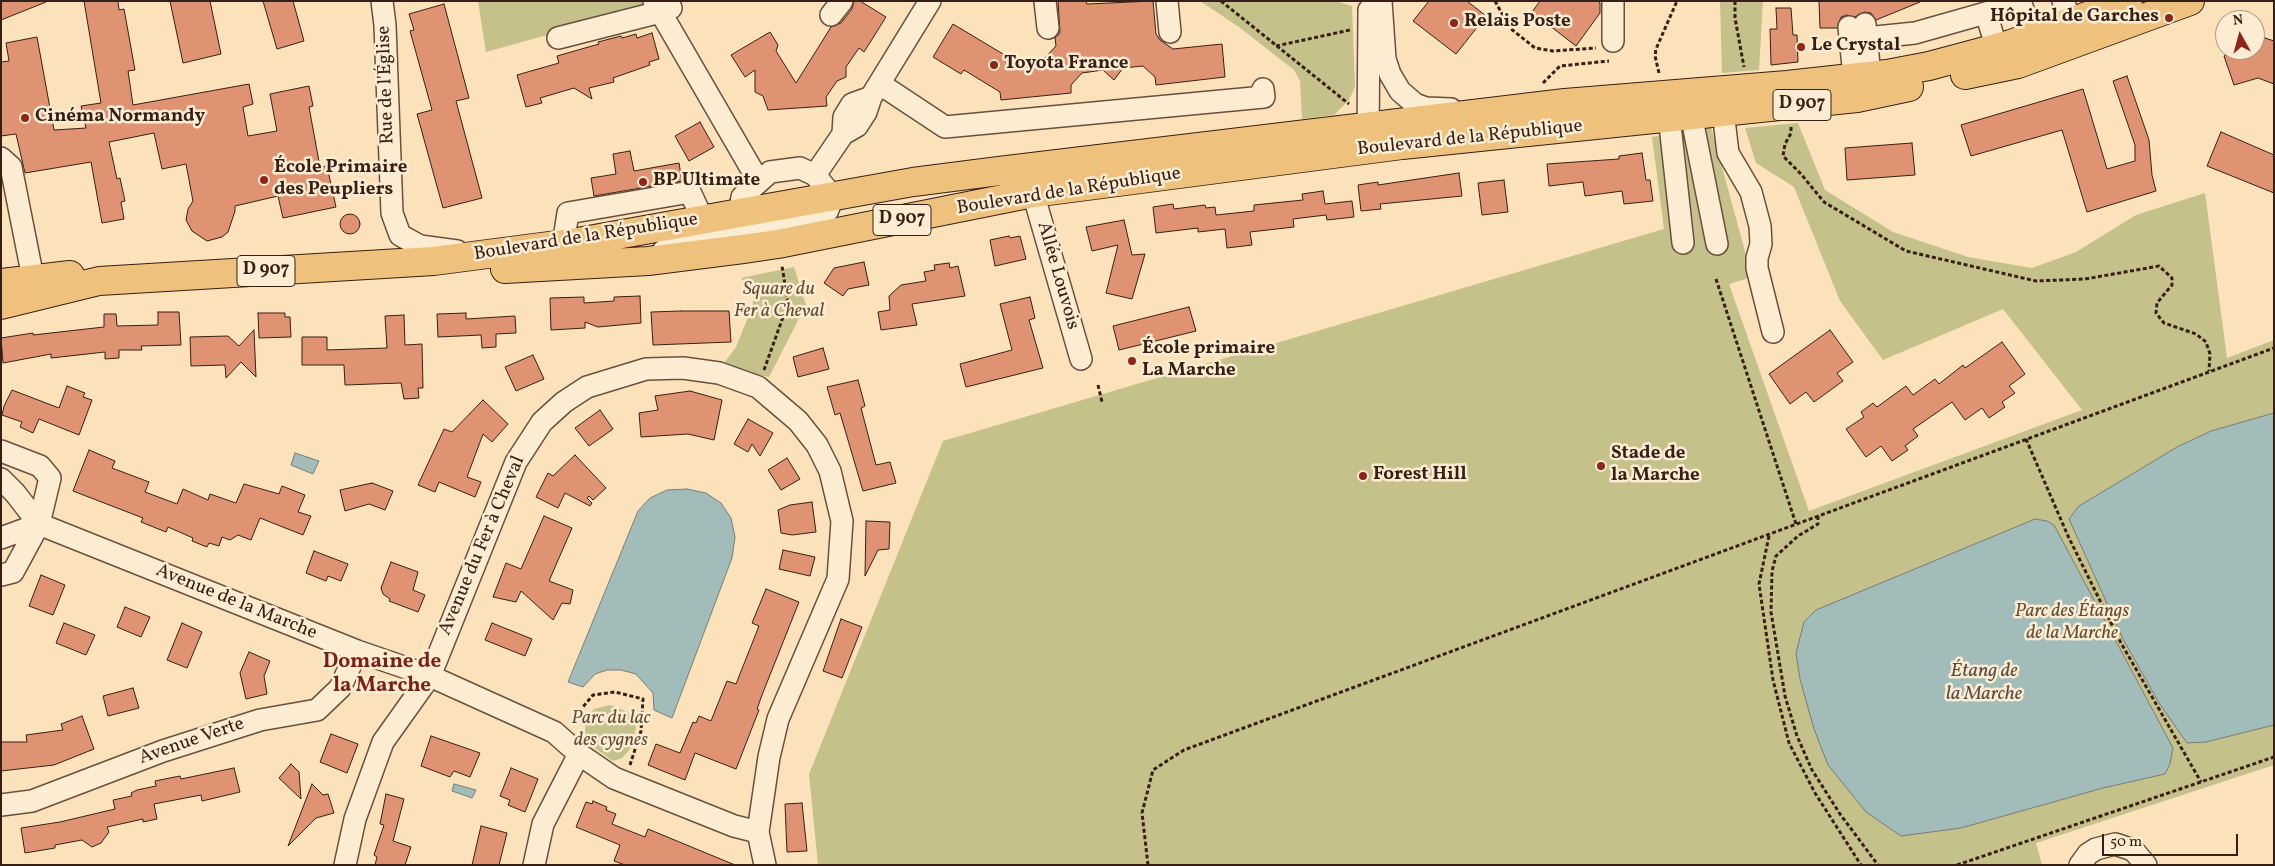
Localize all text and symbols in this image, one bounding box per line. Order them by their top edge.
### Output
place label: Hôpital de Garches [1990,7,2159,29]
north arrow [2215,10,2265,60]
text: N [2232,11,2244,31]
place label: Relais Poste [1464,12,1571,34]
marker: Hôpital de Garches [2163,12,2175,24]
marker: Relais Poste [1448,17,1460,29]
street label: Rue de l'Église [374,25,400,145]
place label: Le Crystal [1811,36,1900,58]
marker: Le Crystal [1795,41,1807,53]
place label: Toyota France [1004,54,1129,76]
marker: Toyota France [988,59,1000,71]
road number: D 907 [1773,90,1831,120]
place label: Cinéma Normandy [35,107,205,129]
marker: Cinéma Normandy [19,112,31,124]
street label: Boulevard de la République [1356,116,1584,162]
place label: École Primaire des Peupliers [274,158,408,202]
street label: Boulevard de la République [955,163,1183,221]
place label: BP Ultimate [653,171,760,193]
marker: École Primaire des Peupliers [258,174,270,186]
marker: BP Ultimate [637,176,649,188]
road number: D 907 [873,204,931,236]
street label: Boulevard de la République [472,209,700,267]
street label: Allée Louvois [1031,219,1083,333]
road number: D 907 [237,256,295,286]
park label: Square du Fer à Cheval [734,280,824,324]
place label: École primaire La Marche [1142,339,1275,383]
marker: École primaire La Marche [1126,355,1138,367]
place label: Stade de la Marche [1611,444,1700,488]
street label: Avenue du Fer à Cheval [435,453,531,639]
marker: Stade de la Marche [1595,460,1607,472]
place label: Forest Hill [1373,465,1467,487]
marker: Forest Hill [1357,470,1369,482]
street label: Avenue de la Marche [152,560,320,646]
park label: Parc des Étangs de la Marche [2015,602,2129,646]
district label: Domaine de la Marche [323,650,441,700]
water label: Étang de la Marche [1946,660,2022,707]
park label: Parc du lac des cygnes [571,709,651,753]
street label: Avenue Verte [136,713,248,771]
scale bar [2105,824,2241,856]
text: 50 m [2110,832,2142,853]

